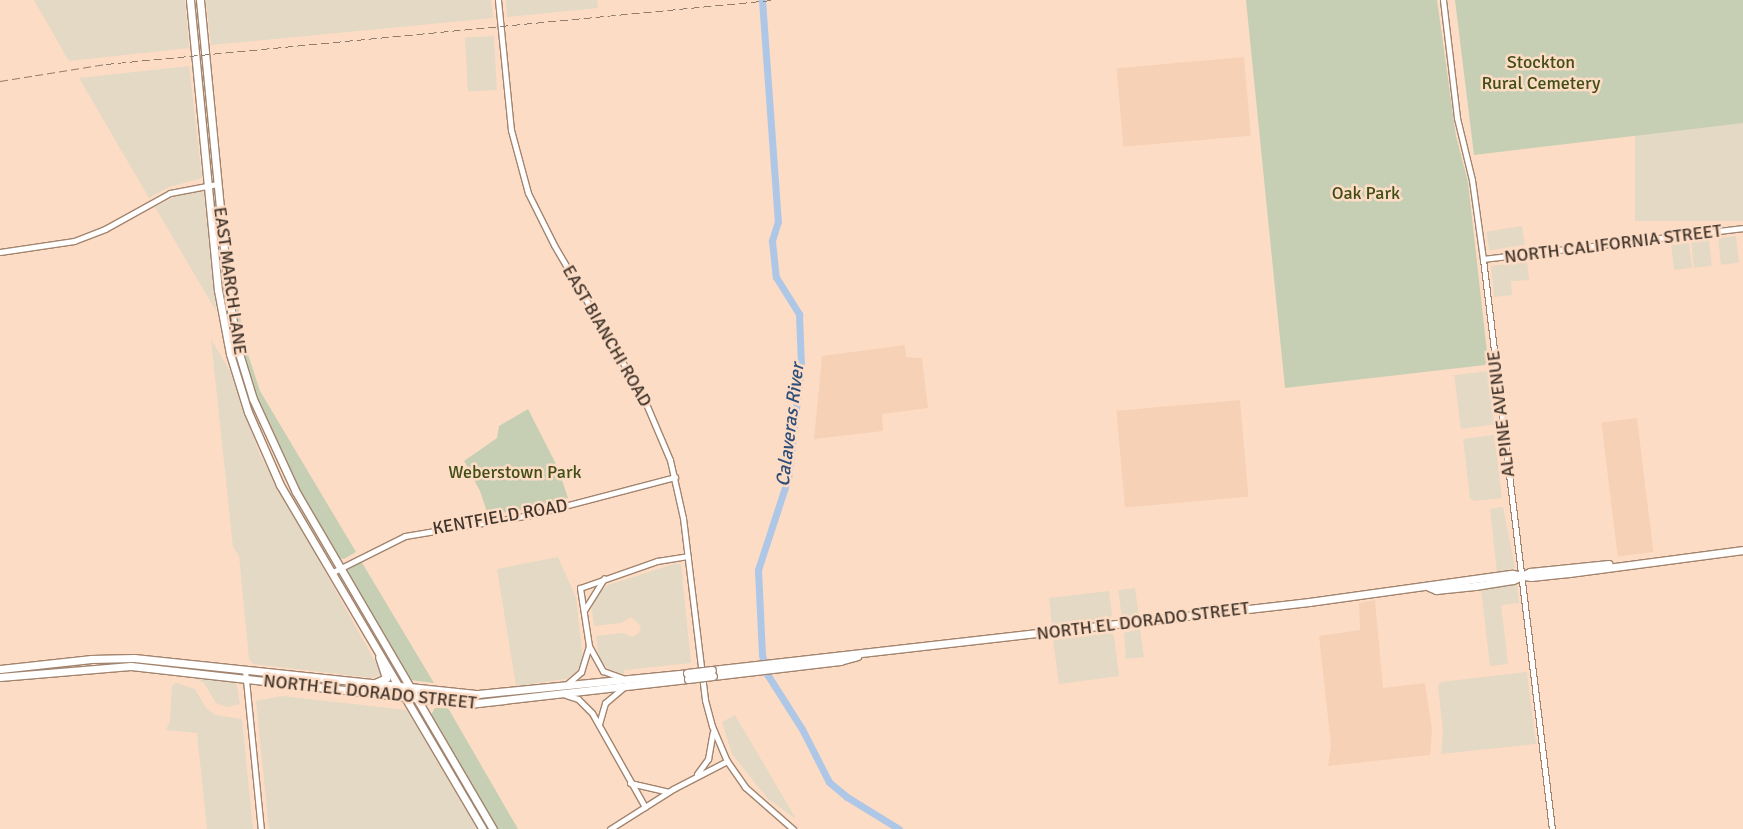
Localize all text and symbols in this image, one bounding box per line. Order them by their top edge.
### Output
park label: Stockton Rural Cemetery [1482,52,1600,94]
park label: Oak Park [1332,182,1400,204]
street label: EAST MARCH LANE [209,206,251,356]
street label: NORTH CALIFORNIA STREET [1503,220,1723,268]
street label: EAST BIANCHI ROAD [558,261,656,411]
street label: ALPINE AVENUE [1483,350,1519,478]
water label: Calaveras River [772,362,810,488]
park label: Weberstown Park [448,461,582,483]
street label: KENTFIELD ROAD [431,495,569,539]
street label: NORTH EL DORADO STREET [1035,597,1251,645]
street label: NORTH EL DORADO STREET [262,670,478,714]

